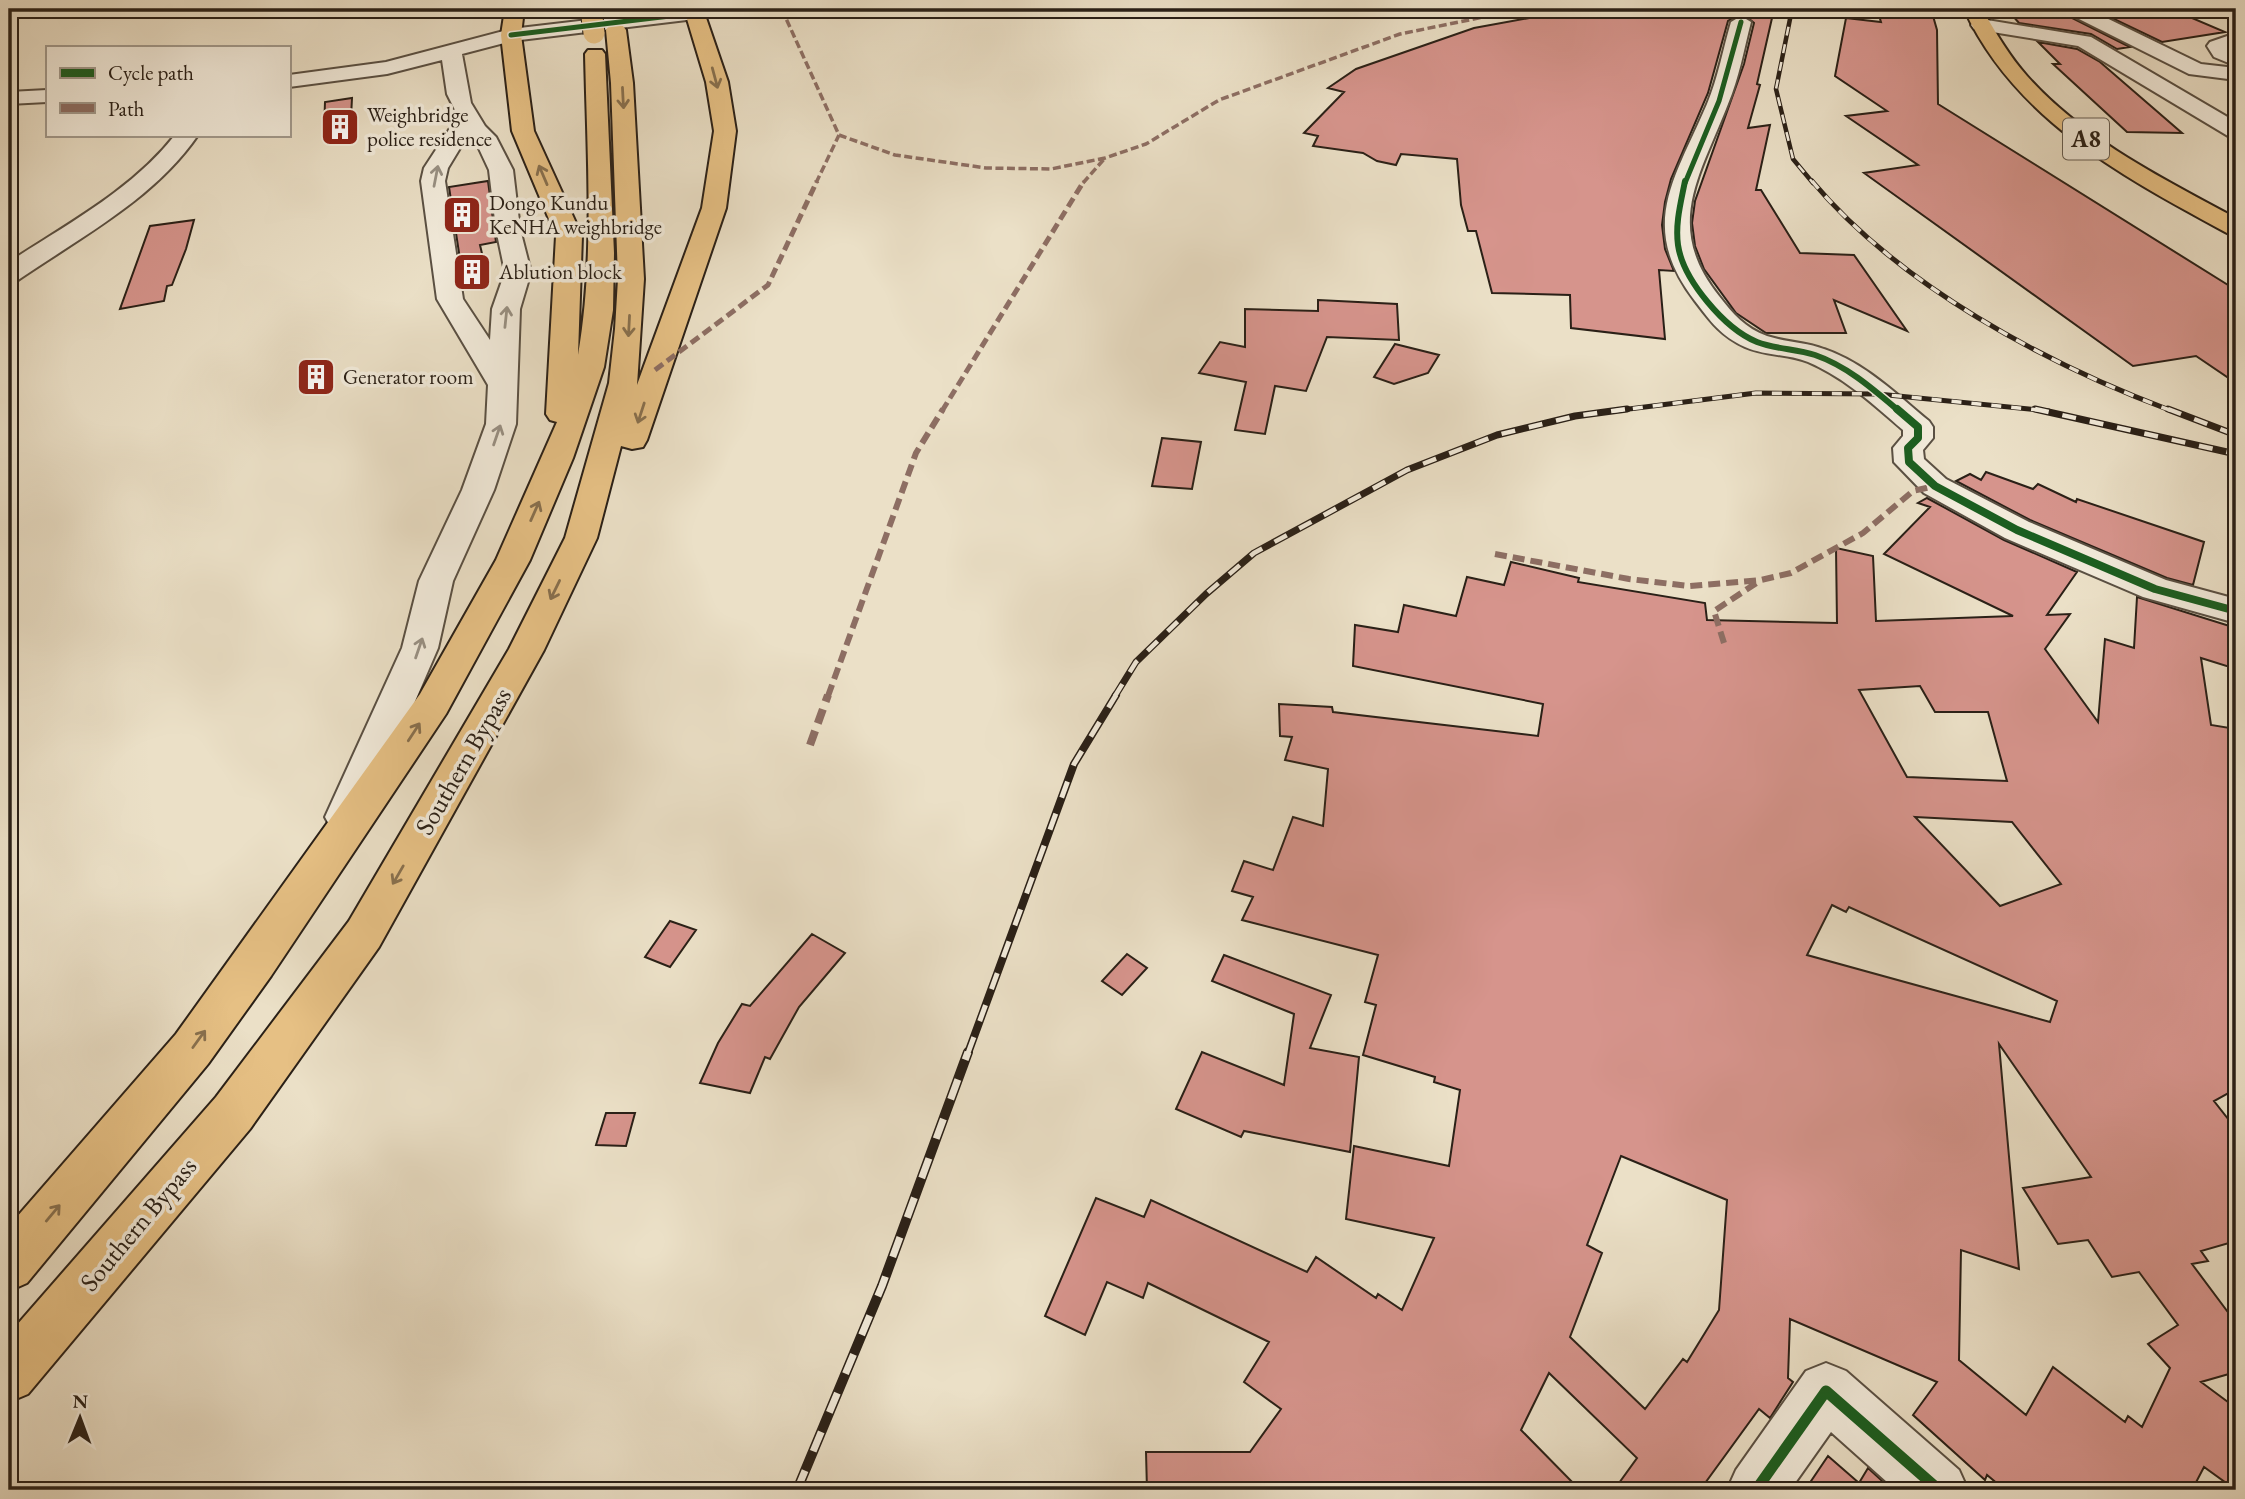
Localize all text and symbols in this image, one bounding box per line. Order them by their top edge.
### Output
legend [46,46,290,136]
text: Cycle path [108,59,194,86]
one-way arrow [709,66,722,89]
one-way arrow [616,86,629,109]
text: Path [108,95,145,122]
place label: Weighbridge police residence [367,101,492,152]
building icon: Weighbridge police residence [319,106,361,148]
road number: A8 [2063,119,2109,160]
one-way arrow [430,165,443,187]
one-way arrow [536,165,549,186]
place label: Dongo Kundu KeNHA weighbridge [489,189,662,240]
building icon: Dongo Kundu KeNHA weighbridge [441,194,483,236]
building icon: Ablution block [451,251,493,293]
place label: Ablution block [498,258,623,285]
one-way arrow [500,306,513,329]
one-way arrow [623,314,636,337]
building icon: Generator room [295,356,337,398]
place label: Generator room [343,363,474,390]
one-way arrow [634,402,646,424]
one-way arrow [492,424,504,446]
one-way arrow [529,501,542,523]
one-way arrow [548,579,562,600]
one-way arrow [414,637,426,659]
street label: Southern Bypass [407,681,519,841]
one-way arrow [407,723,421,742]
one-way arrow [391,864,405,884]
one-way arrow [191,1029,206,1048]
street label: Southern Bypass [72,1150,204,1298]
one-way arrow [45,1204,61,1222]
north arrow [46,1384,116,1454]
text: N [72,1389,89,1414]

